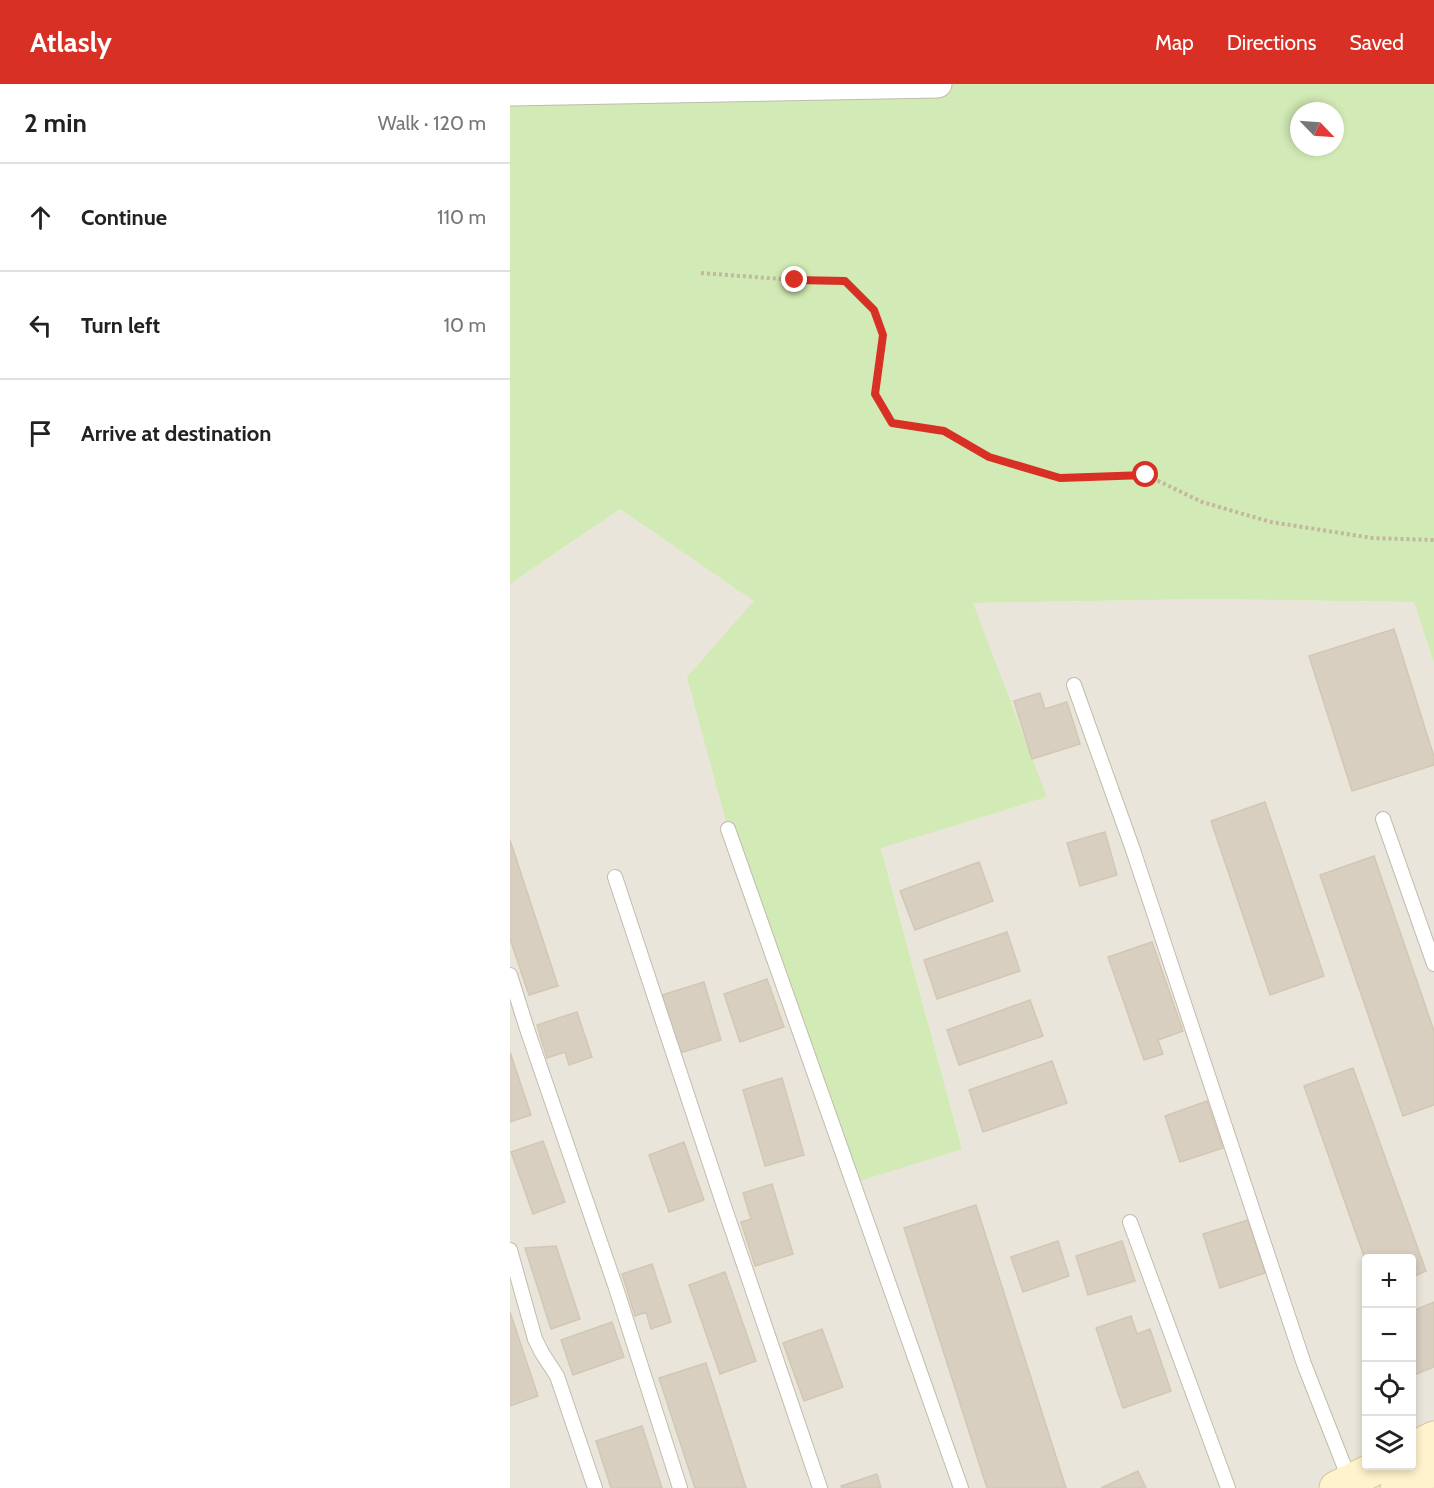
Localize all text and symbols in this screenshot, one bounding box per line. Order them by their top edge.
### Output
text: Atlasly [30,25,112,59]
text: Map [1155,30,1194,55]
text: Directions [1227,30,1316,55]
text: Saved [1349,30,1404,55]
north arrow [1290,102,1344,156]
text: 2 min [24,107,87,139]
text: Walk · 120 m [378,111,486,135]
icon: ahead [24,201,57,234]
text: Continue [81,204,167,231]
text: 110 m [437,205,486,229]
route end [781,266,807,292]
icon: left [24,309,57,342]
text: Turn left [81,312,160,339]
text: 10 m [443,313,486,337]
icon: arrive [24,417,57,450]
text: Arrive at destination [81,420,271,447]
route start [1132,461,1158,487]
map controls [1362,1254,1416,1470]
button: + [1362,1254,1416,1308]
button: − [1362,1308,1416,1362]
button: locate [1362,1362,1416,1416]
button: layers [1362,1416,1416,1470]

